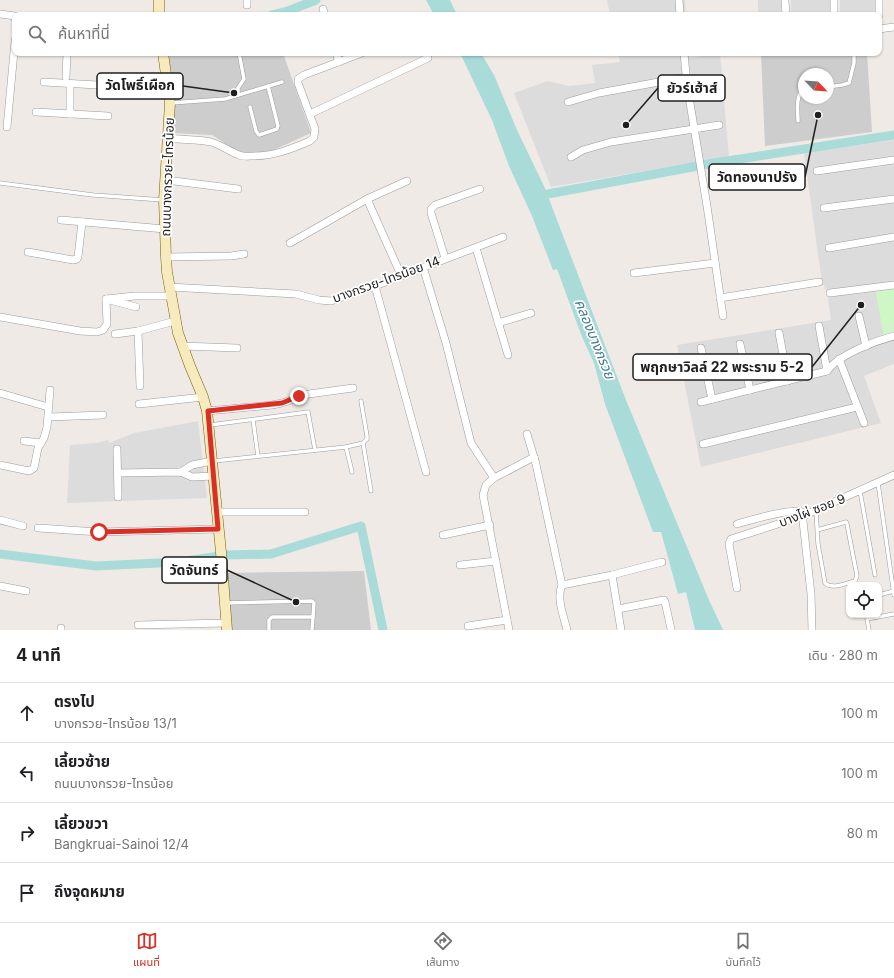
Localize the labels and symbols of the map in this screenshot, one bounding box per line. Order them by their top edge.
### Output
north arrow [798,68,834,104]
callout: วัดโพธิ์เผือก [97,73,183,99]
callout: ยัวร์เฮ้าส์ [658,75,725,101]
text: วัดโพธิ์เผือก [105,76,175,93]
text: ยัวร์เฮ้าส์ [667,79,718,96]
street label: ถนนบางกรวย-ไทรน้อย [157,117,177,237]
callout: วัดทองนาปรัง [709,164,805,190]
text: วัดทองนาปรัง [717,168,797,185]
street label: บางกรวย-ไทรน้อย 14 [330,252,442,306]
water label: คลองบางกรวย [572,297,620,383]
callout: พฤกษาวิลล์ 22 พระราม 5-2 [633,354,812,380]
text: พฤกษาวิลล์ 22 พระราม 5-2 [640,358,804,375]
route end [290,387,308,405]
street label: บางไผ่ ซอย 9 [776,490,848,530]
route start [90,523,108,541]
callout: วัดจันทร์ [162,557,227,583]
text: วัดจันทร์ [169,561,219,578]

